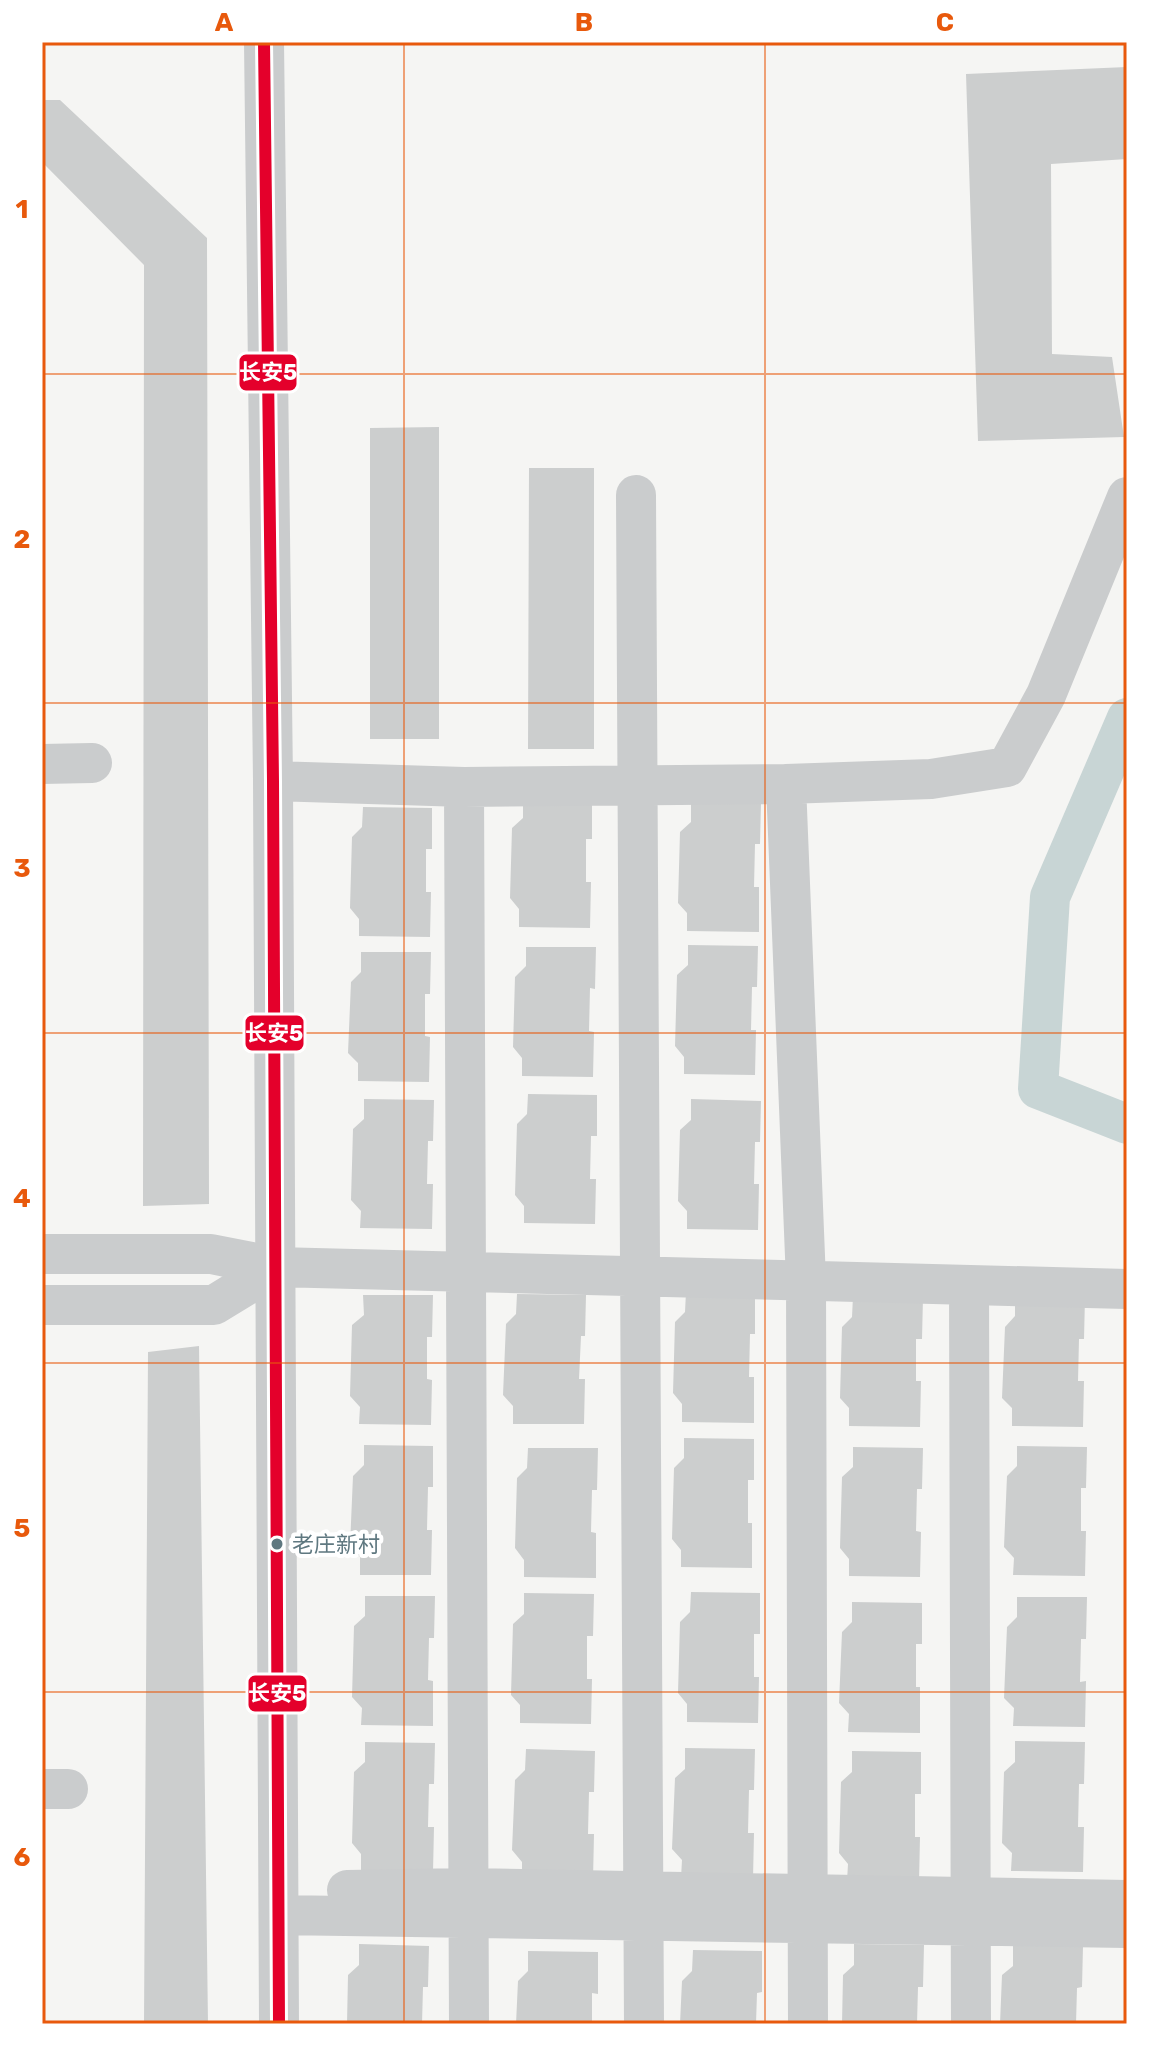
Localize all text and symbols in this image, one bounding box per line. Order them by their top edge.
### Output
text: A [215,7,234,38]
text: B [575,7,593,38]
text: C [936,7,954,38]
text: 1 [16,194,28,225]
line badge: 长安5 [238,353,298,392]
text: 长安5 [239,359,297,386]
text: 2 [14,524,30,555]
text: 3 [13,853,31,884]
line badge: 长安5 [244,1014,305,1052]
text: 长安5 [245,1020,303,1047]
text: 4 [13,1183,31,1214]
text: 5 [14,1513,30,1544]
place label: 老庄新村 [292,1531,380,1558]
marker: 老庄新村 [269,1536,285,1552]
line badge: 长安5 [247,1674,308,1713]
text: 长安5 [248,1680,306,1707]
text: 6 [14,1842,31,1873]

